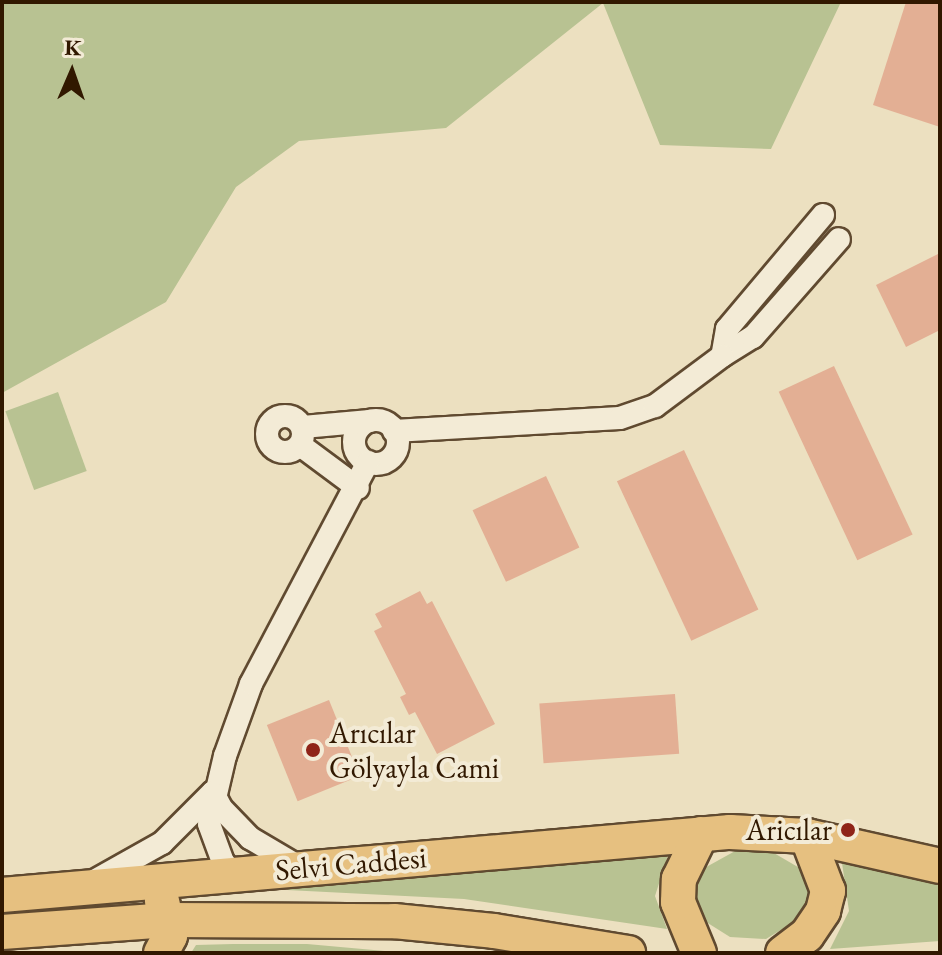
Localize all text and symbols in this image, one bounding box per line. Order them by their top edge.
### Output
north arrow [32,32,112,112]
text: K [64,33,82,62]
place label: Arıcılar Gölyayla Cami [329,715,499,786]
marker: Arıcılar Gölyayla Cami [304,741,322,759]
place label: Aricılar [746,812,832,848]
marker: Aricılar [839,821,857,839]
street label: Selvi Caddesi [274,839,428,889]

